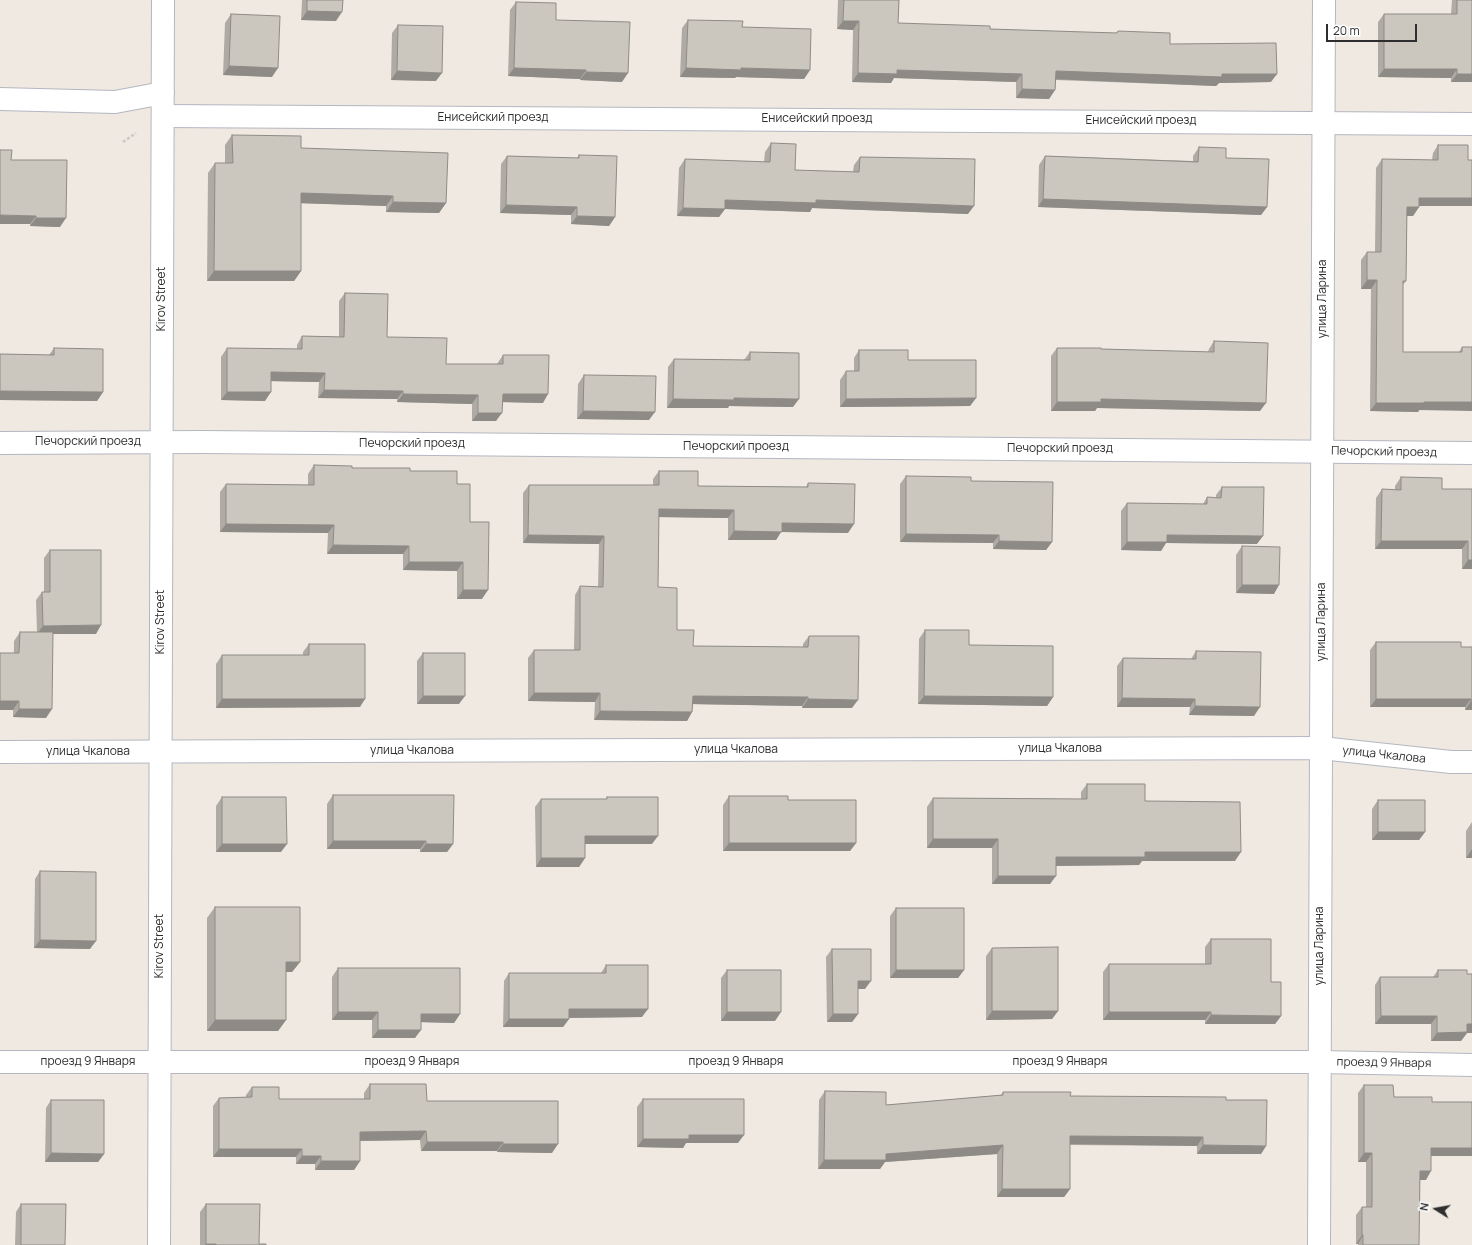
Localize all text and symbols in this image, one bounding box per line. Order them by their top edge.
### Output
scale bar [1328,16,1419,42]
text: 20 m [1333,22,1360,39]
street label: Енисейский проезд [438,111,548,125]
street label: Енисейский проезд [762,112,872,126]
street label: Енисейский проезд [1086,114,1196,128]
street label: улица Ларина [1316,259,1330,339]
street label: Kirov Street [155,267,169,331]
street label: Печорский проезд [35,435,141,449]
street label: Печорский проезд [359,437,465,451]
street label: Печорский проезд [683,440,789,454]
street label: Печорский проезд [1007,442,1113,456]
street label: Печорский проезд [1331,444,1437,460]
street label: улица Ларина [1315,582,1329,662]
street label: Kirov Street [154,590,168,654]
street label: улица Чкалова [1018,742,1102,756]
street label: улица Чкалова [694,743,778,757]
street label: улица Чкалова [1342,743,1426,767]
street label: улица Чкалова [370,744,454,758]
street label: улица Чкалова [46,745,130,759]
street label: улица Ларина [1313,906,1327,986]
street label: Kirov Street [153,914,167,978]
street label: проезд 9 Января [41,1055,135,1069]
street label: проезд 9 Января [365,1055,459,1069]
street label: проезд 9 Января [689,1055,783,1069]
street label: проезд 9 Января [1013,1055,1107,1069]
street label: проезд 9 Января [1336,1055,1432,1071]
north arrow [1416,1189,1456,1229]
text: N [1416,1201,1432,1212]

